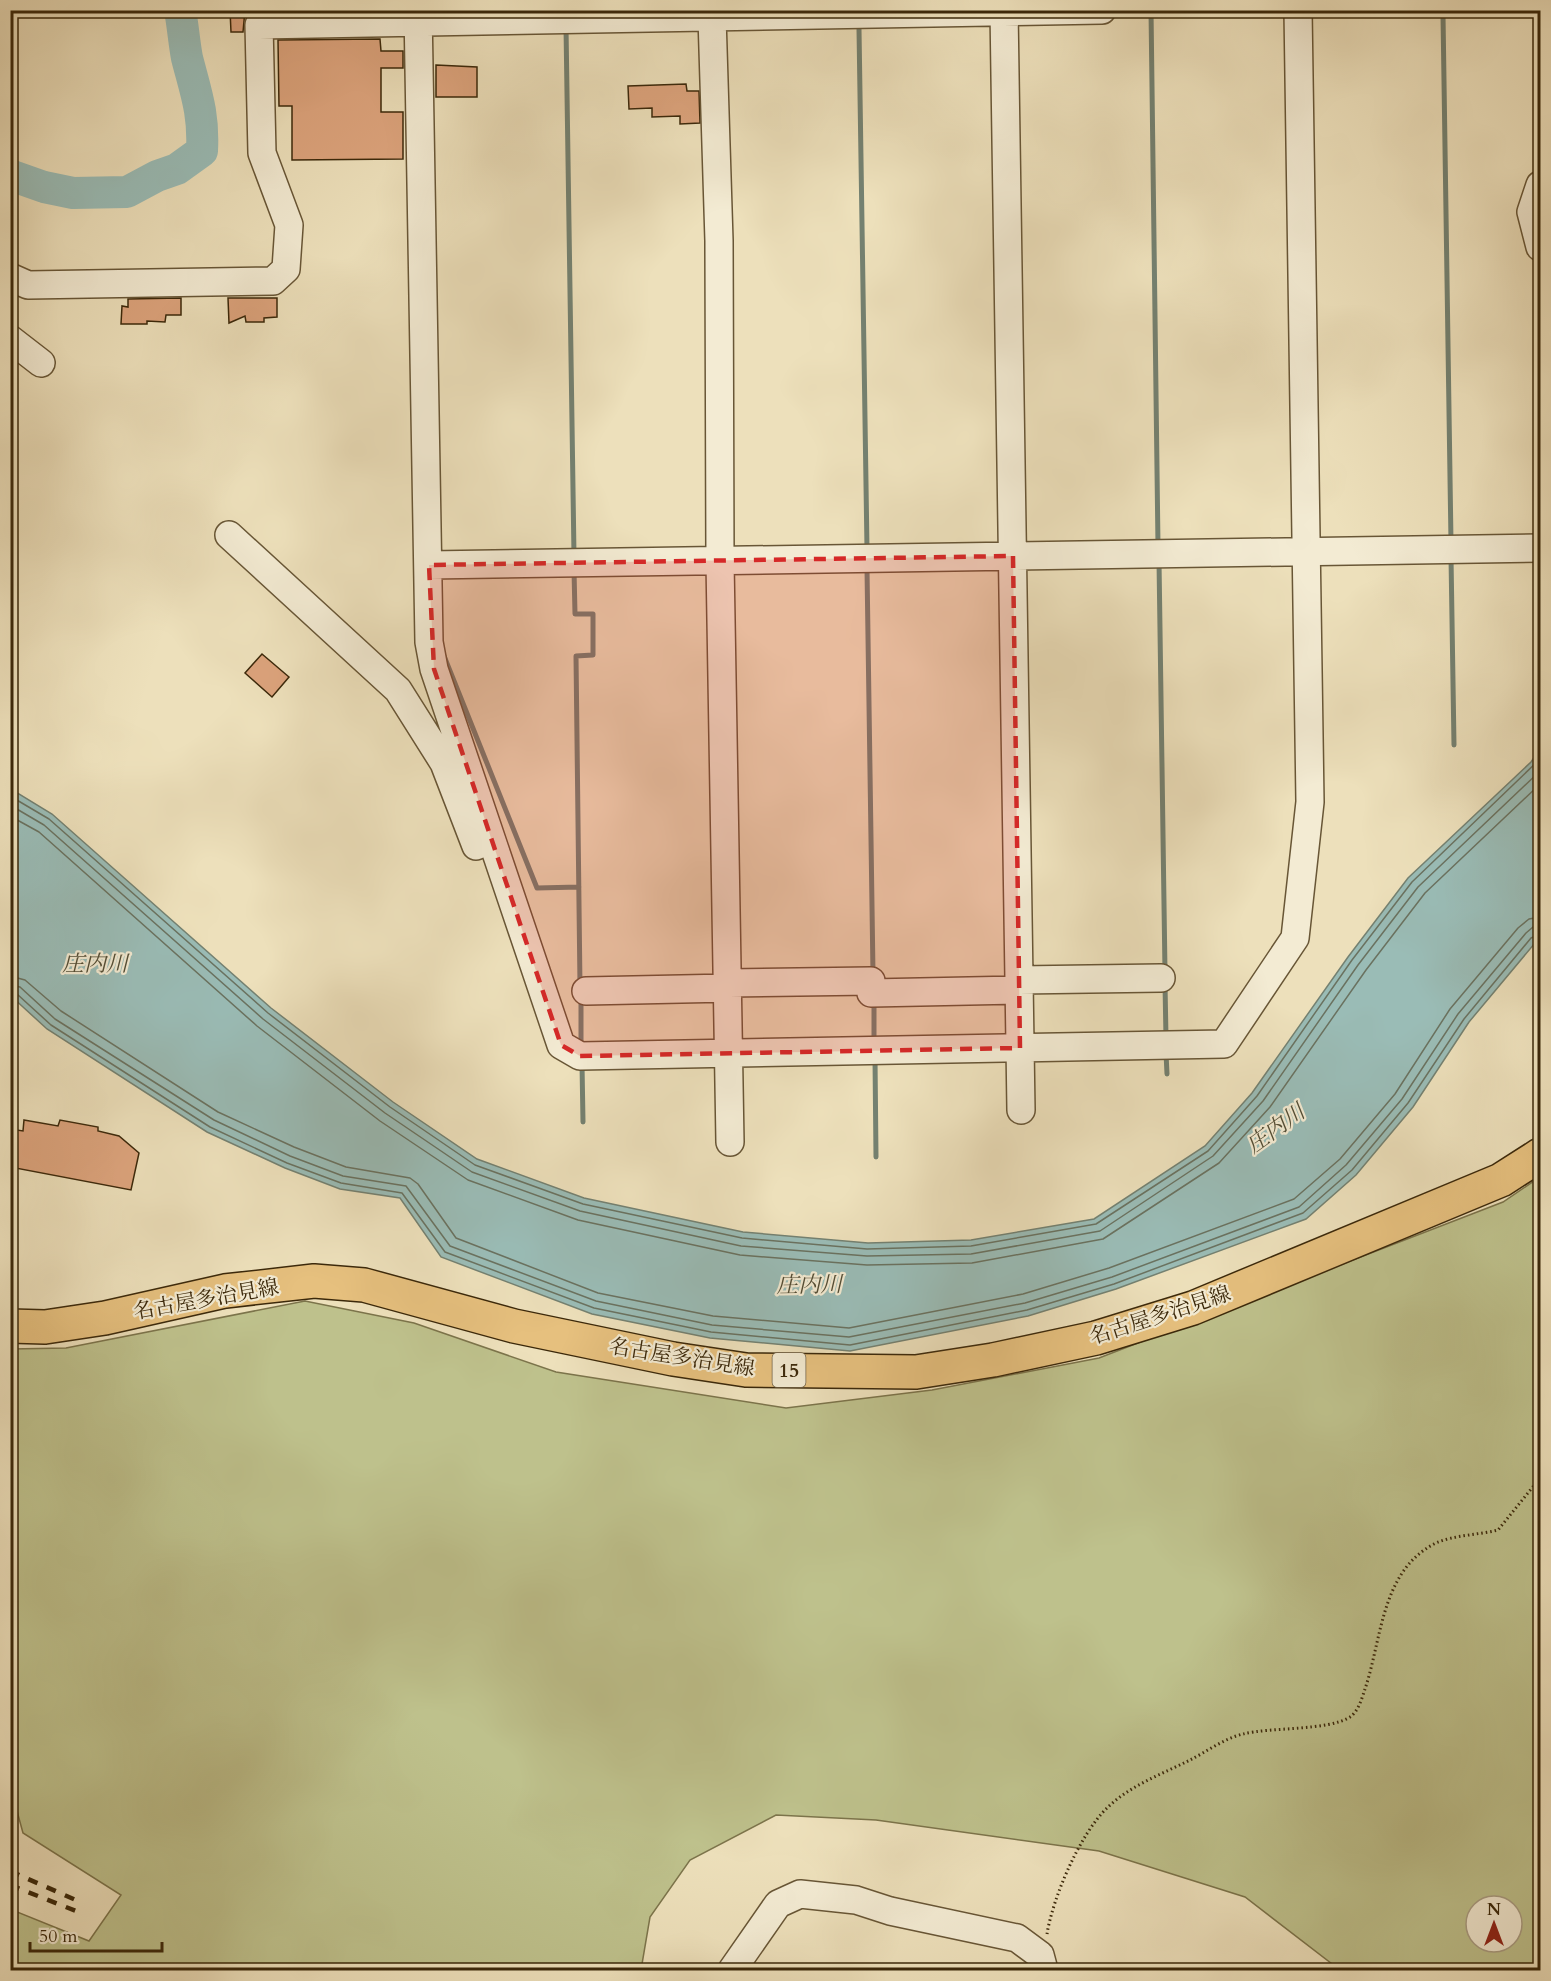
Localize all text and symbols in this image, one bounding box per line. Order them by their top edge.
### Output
water label: 庄内川 [62,949,130,979]
water label: 庄内川 [1240,1096,1313,1160]
water label: 庄内川 [776,1269,844,1301]
street label: 名古屋多治見線 [131,1272,281,1327]
street label: 名古屋多治見線 [1086,1279,1235,1352]
street label: 名古屋多治見線 [607,1332,757,1383]
road number: 15 [772,1353,806,1387]
north arrow [1464,1894,1524,1954]
text: N [1487,1899,1501,1921]
scale bar [30,1915,162,1953]
text: 50 m [39,1924,78,1949]

